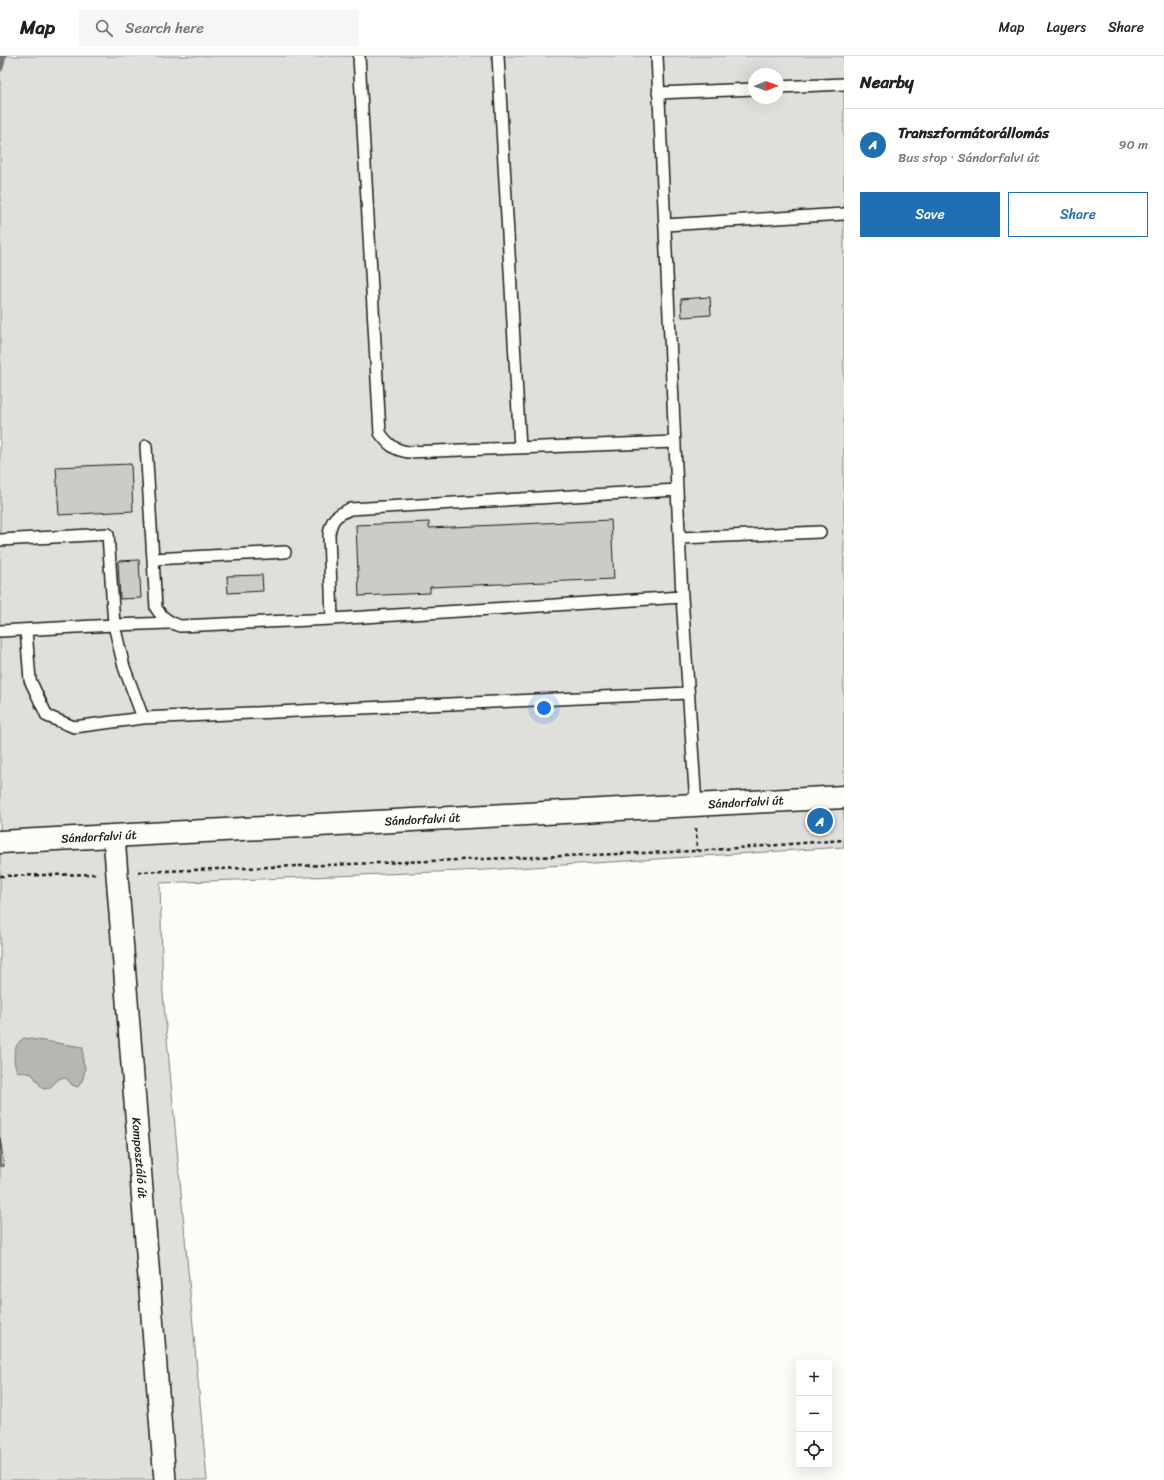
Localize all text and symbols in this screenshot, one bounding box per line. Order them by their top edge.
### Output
search box [79,10,359,46]
text: Map [20,11,55,44]
text: Search here [125,15,204,41]
text: Map [999,15,1024,40]
text: Layers [1046,15,1086,40]
text: Share [1108,15,1144,40]
icon: search [93,17,115,39]
text: Nearby [860,67,914,97]
north arrow [748,68,784,104]
text: Transzformátorállomás [898,120,1049,146]
text: A [869,133,877,156]
text: 90 m [1118,133,1148,156]
text: Bus stop · Sándorfalvi út [898,146,1040,169]
button: Save [860,192,1000,237]
button: Share [1008,192,1148,237]
your location [534,698,554,718]
street label: Sándorfalvi út [707,789,784,815]
street label: Sándorfalvi út [384,806,461,832]
pin: A [807,806,833,836]
street label: Sándorfalvi út [60,824,137,850]
street label: Komposztáló út [125,1117,154,1199]
map controls [796,1360,832,1468]
button: + [796,1360,832,1396]
button: − [796,1396,832,1432]
button: locate [796,1432,832,1468]

